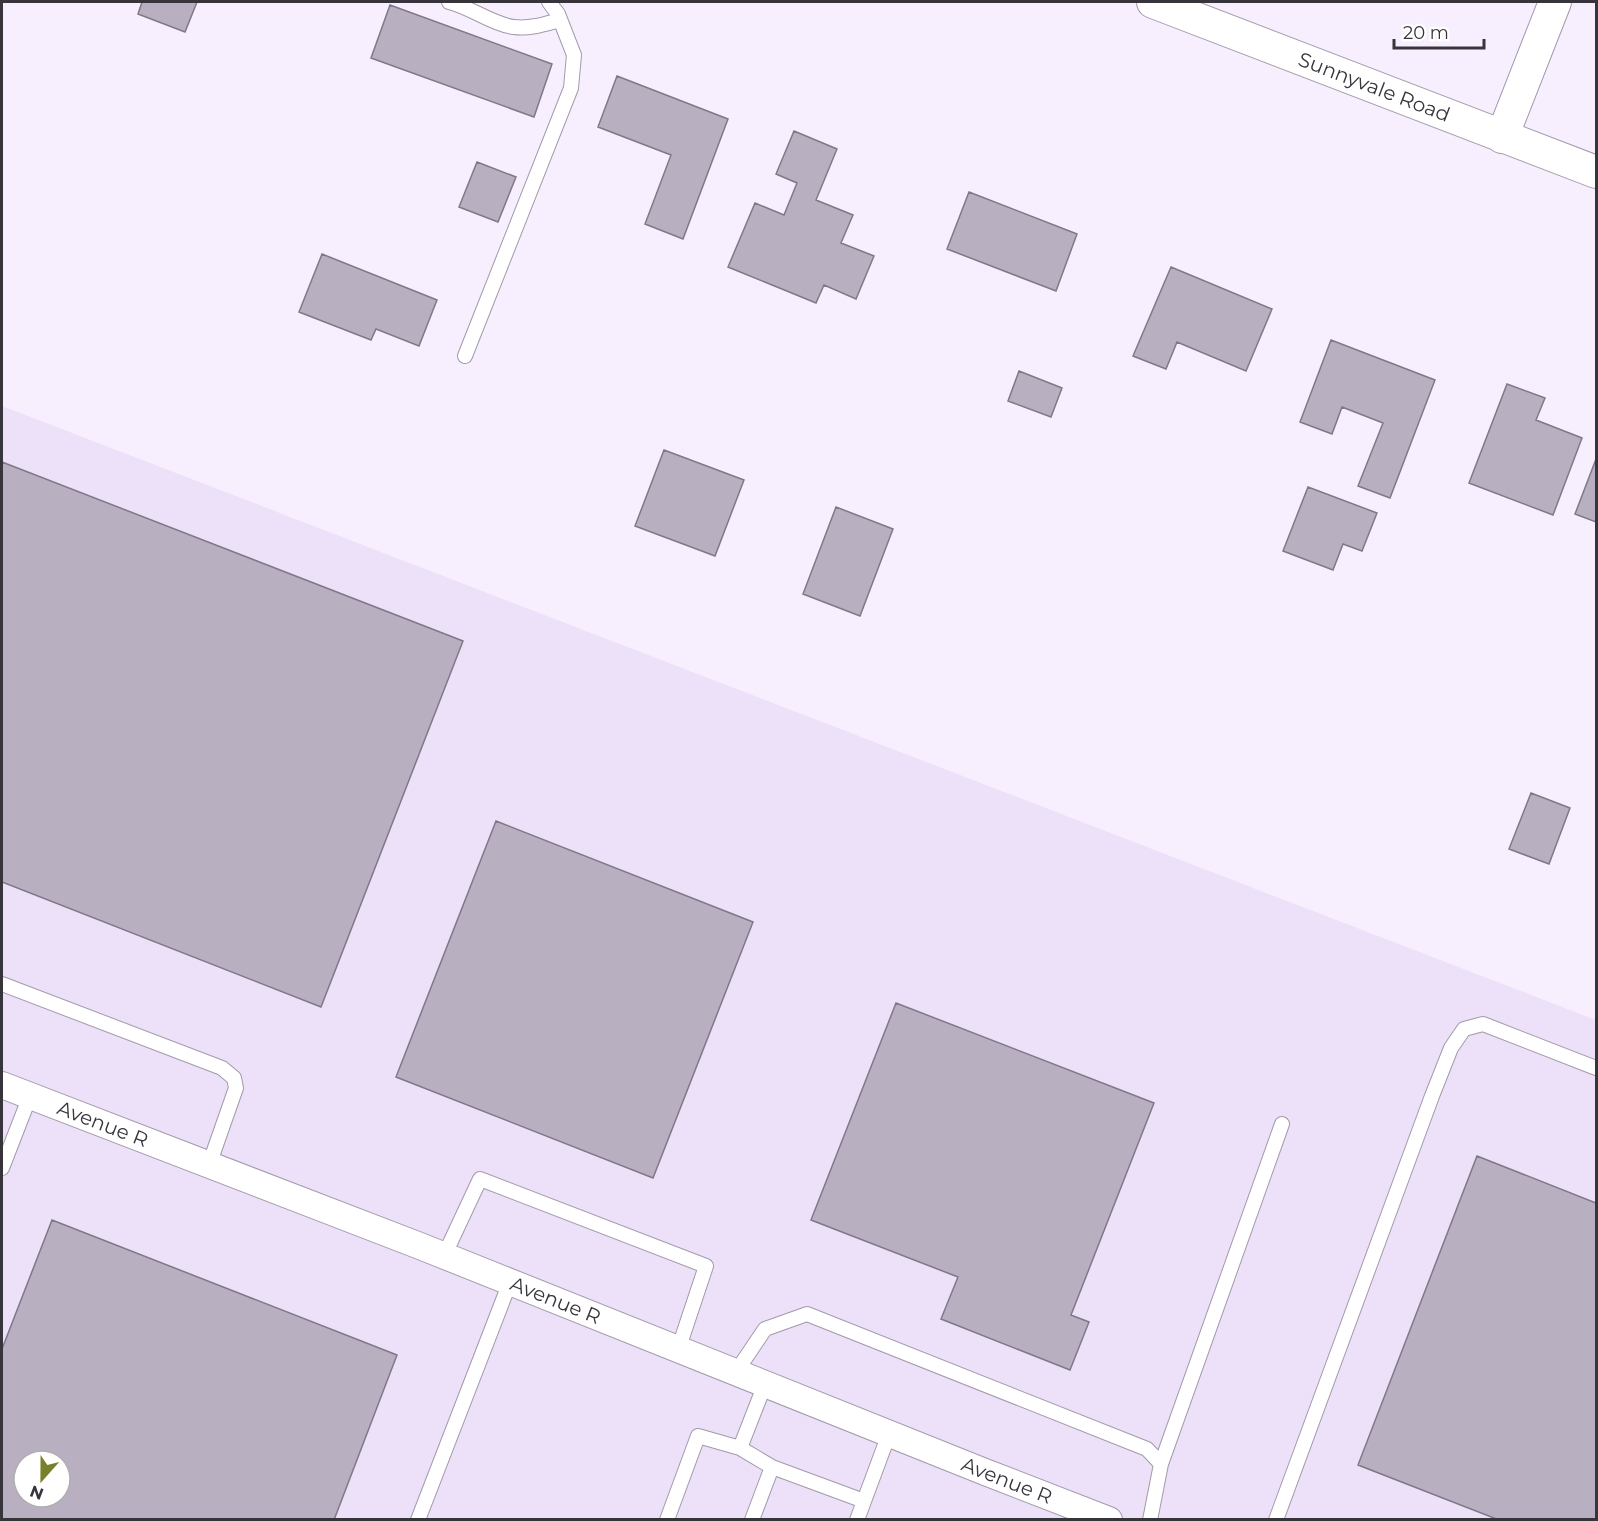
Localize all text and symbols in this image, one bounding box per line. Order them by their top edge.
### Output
scale bar [1394,12,1484,50]
text: 20 m [1403,22,1449,44]
street label: Sunnyvale Road [1295,47,1453,127]
street label: Avenue R [54,1095,152,1152]
street label: Avenue R [507,1271,604,1329]
north arrow [12,1449,72,1509]
street label: Avenue R [958,1452,1056,1509]
text: N [27,1481,46,1504]

